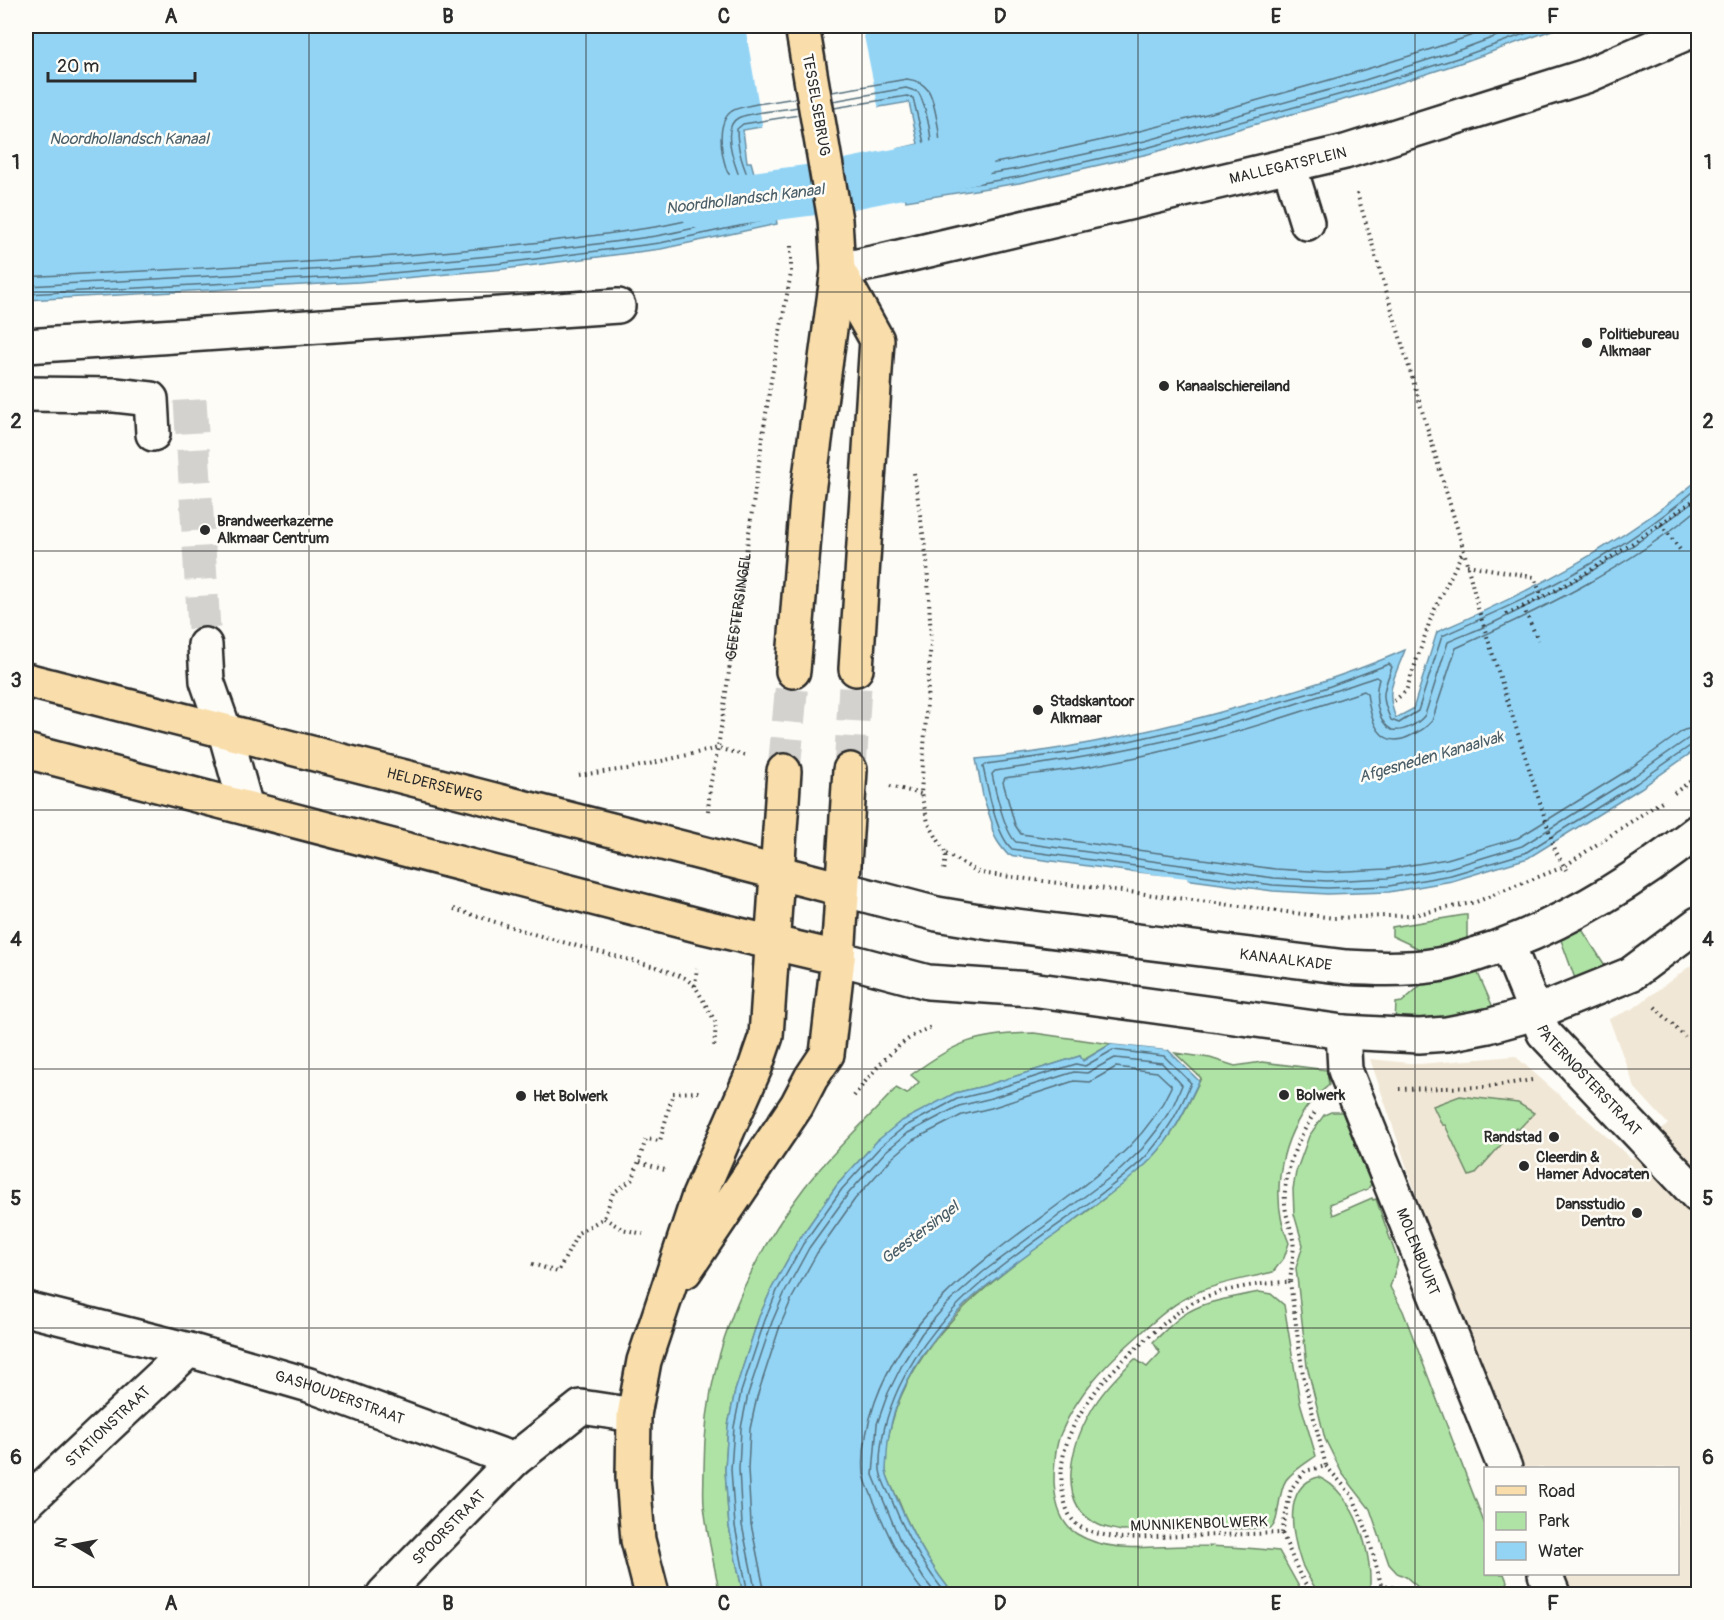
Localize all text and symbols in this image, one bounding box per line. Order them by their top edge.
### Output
text: A [165,4,178,29]
text: B [442,4,454,29]
text: C [718,4,730,29]
text: D [994,4,1007,29]
text: E [1271,4,1282,29]
text: F [1547,4,1559,29]
scale bar [48,45,195,83]
street label: TESSELSEBRUG [798,52,834,158]
text: 20 m [57,55,99,78]
water label: Noordhollandsch Kanaal [49,129,211,149]
street label: MALLEGATSPLEIN [1227,142,1348,188]
text: 1 [12,150,20,175]
text: 1 [1704,150,1712,175]
water label: Noordhollandsch Kanaal [665,179,827,219]
place label: Politiebureau Alkmaar [1599,325,1680,361]
marker: Politiebureau Alkmaar [1580,336,1594,350]
place label: Kanaalschiereiland [1176,377,1290,396]
marker: Kanaalschiereiland [1157,379,1171,393]
text: 2 [10,409,22,434]
text: 2 [1702,409,1714,434]
place label: Brandweerkazerne Alkmaar Centrum [217,512,334,548]
marker: Brandweerkazerne Alkmaar Centrum [198,523,212,537]
street label: GEESTERSINGEL [721,551,755,661]
text: 3 [10,668,22,693]
text: 3 [1702,668,1714,693]
place label: Stadskantoor Alkmaar [1050,692,1135,728]
marker: Stadskantoor Alkmaar [1031,703,1045,717]
water label: Afgesneden Kanaalvak [1356,726,1507,787]
street label: HELDERSEWEG [385,763,485,806]
text: 4 [10,927,22,952]
text: 4 [1702,927,1714,952]
street label: KANAALKADE [1238,944,1333,975]
street label: PATERNOSTERSTRAAT [1532,1022,1646,1140]
place label: Bolwerk [1296,1086,1346,1105]
place label: Het Bolwerk [533,1087,609,1106]
marker: Bolwerk [1277,1088,1291,1102]
marker: Het Bolwerk [514,1089,528,1103]
place label: Randstad [1484,1128,1542,1147]
marker: Randstad [1547,1130,1561,1144]
place label: Cleerdin & Hamer Advocaten [1536,1148,1650,1184]
marker: Cleerdin & Hamer Advocaten [1517,1159,1531,1173]
text: 5 [11,1186,22,1211]
text: 5 [1703,1186,1714,1211]
place label: Dansstudio Dentro [1556,1195,1625,1231]
water label: Geestersingel [877,1196,965,1269]
street label: MOLENBUURT [1392,1205,1444,1298]
marker: Dansstudio Dentro [1630,1206,1644,1220]
street label: GASHOUDERSTRAAT [273,1366,407,1429]
street label: STATIONSTRAAT [61,1382,154,1471]
text: 6 [10,1445,22,1470]
text: 6 [1702,1445,1714,1470]
legend [1484,1467,1679,1575]
text: Road [1538,1480,1575,1503]
street label: SPOORSTRAAT [408,1486,489,1569]
text: Park [1538,1510,1570,1533]
street label: MUNNIKENBOLWERK [1130,1512,1268,1536]
north arrow [45,1515,105,1575]
text: N [50,1535,72,1550]
text: Water [1538,1540,1584,1563]
text: A [165,1591,178,1616]
text: B [442,1591,454,1616]
text: C [718,1591,730,1616]
text: D [994,1591,1007,1616]
text: E [1271,1591,1282,1616]
text: F [1547,1591,1559,1616]

